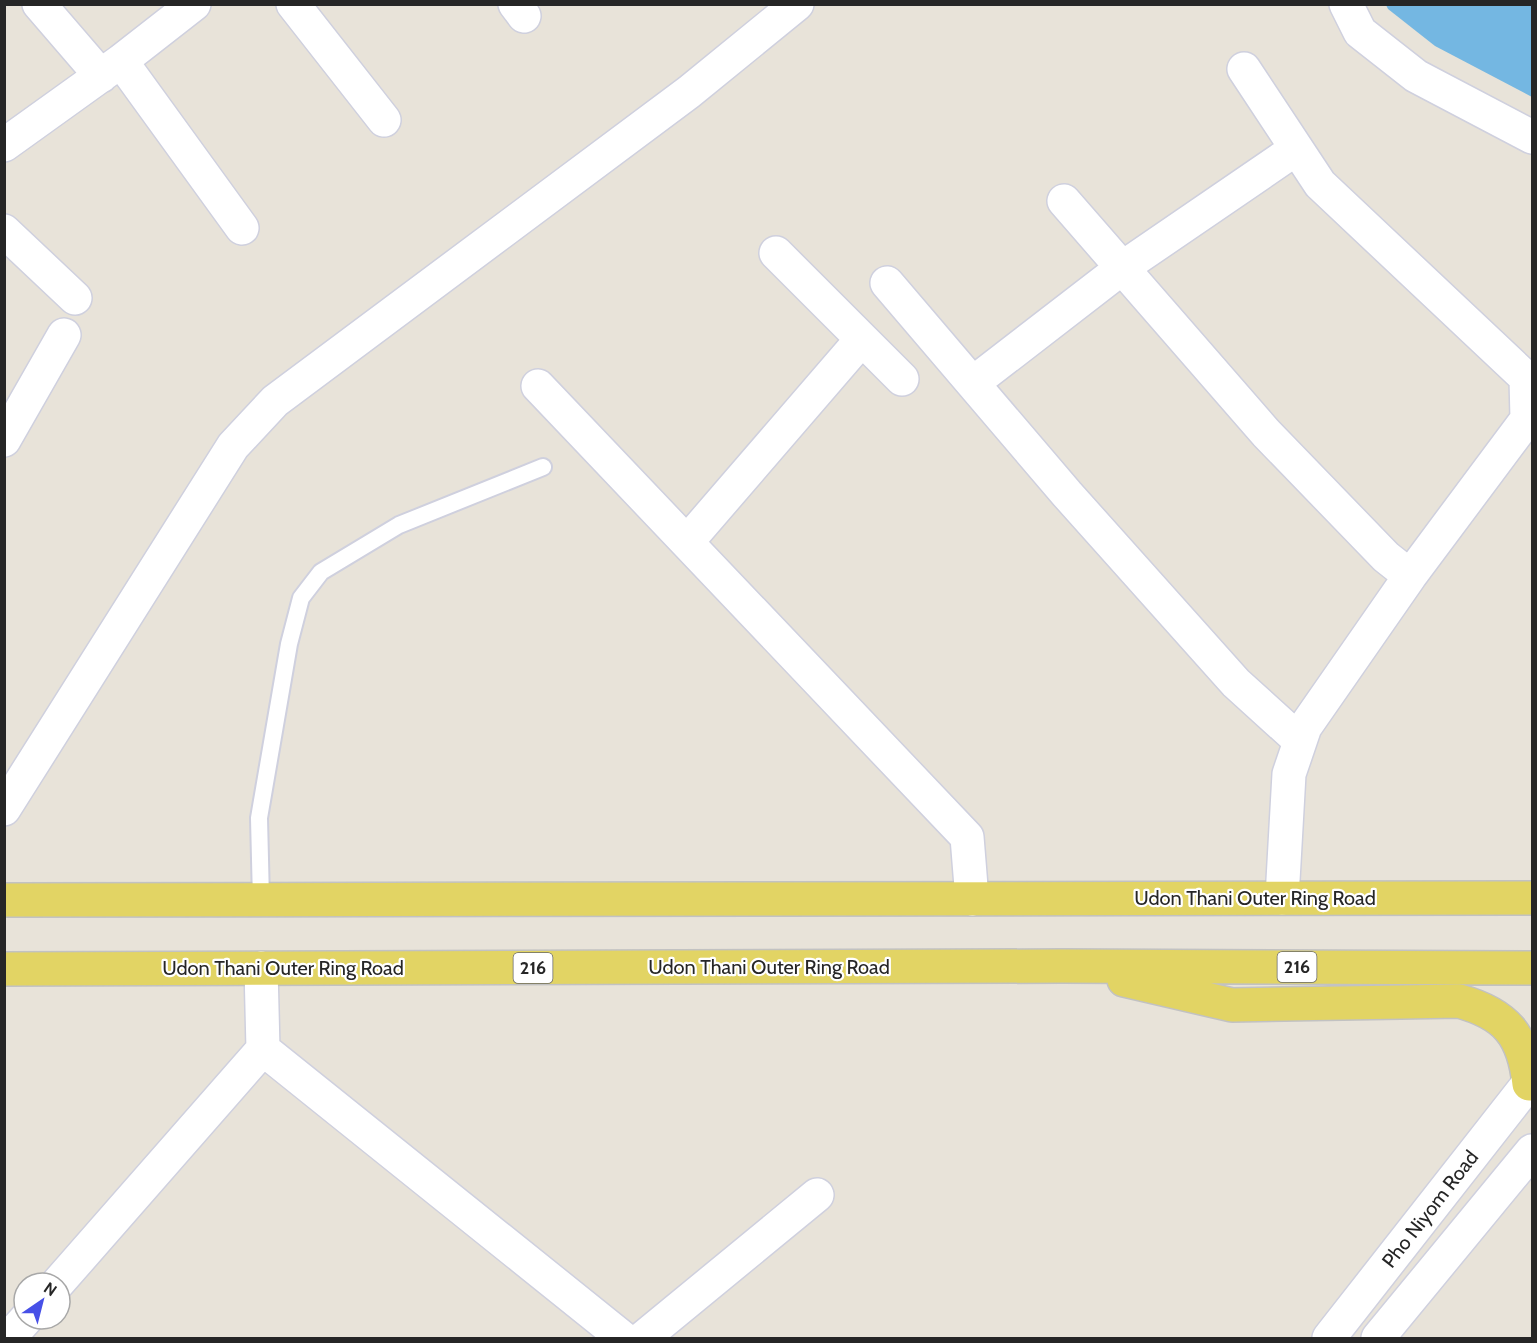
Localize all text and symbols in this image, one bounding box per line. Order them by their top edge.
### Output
street label: Udon Thani Outer Ring Road [1134,886,1376,910]
road number: 216 [1278,952,1316,982]
road number: 216 [514,953,552,983]
street label: Udon Thani Outer Ring Road [648,955,890,979]
street label: Udon Thani Outer Ring Road [162,956,404,980]
street label: Pho Niyom Road [1377,1146,1483,1272]
north arrow [12,1271,72,1331]
text: N [40,1278,60,1300]

